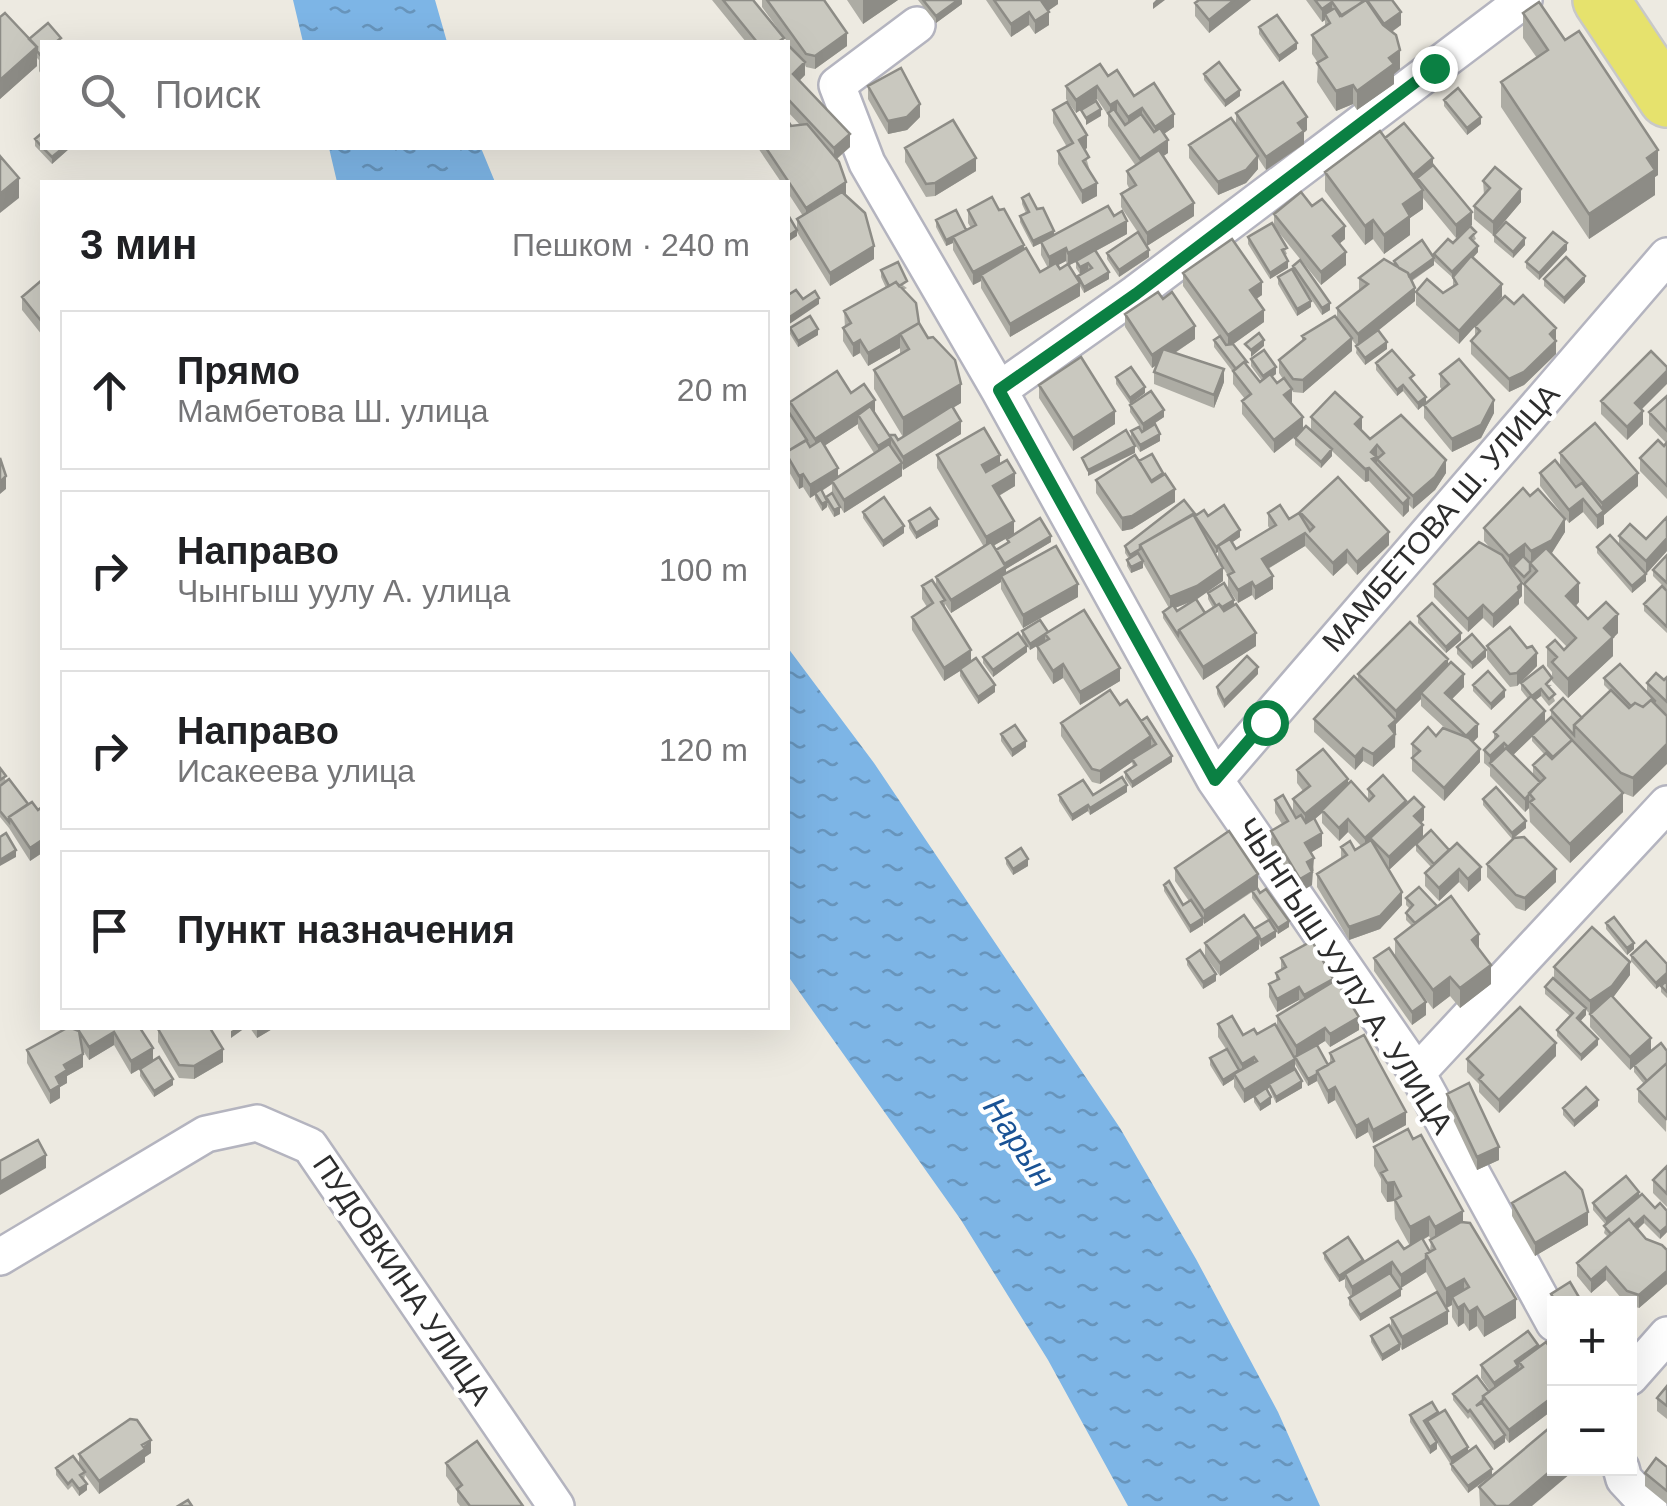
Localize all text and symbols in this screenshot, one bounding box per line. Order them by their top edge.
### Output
search box [40,40,790,150]
route end [1412,46,1458,92]
icon: search [75,68,130,123]
text: Поиск [155,74,260,116]
text: 3 мин [80,221,197,268]
text: Пешком · 240 m [512,227,750,263]
text: Прямо [177,350,300,392]
icon: ahead [82,363,137,418]
text: 20 m [677,372,748,408]
street label: МАМБЕТОВА Ш. УЛИЦА [1316,377,1566,658]
text: Мамбетова Ш. улица [177,393,489,429]
text: Направо [177,530,339,572]
icon: right [82,543,137,598]
text: 100 m [659,552,748,588]
text: Чынгыш уулу А. улица [177,573,510,609]
route start [1243,700,1289,746]
text: Направо [177,710,339,752]
icon: right [82,723,137,778]
text: 120 m [659,732,748,768]
text: Исакеева улица [177,753,415,789]
street label: ЧЫНГЫШ УУЛУ А. УЛИЦА [1231,812,1460,1140]
icon: arrive [82,903,137,958]
text: Пункт назначения [177,909,515,951]
water label: Нарын [976,1091,1062,1193]
street label: ПУДОВКИНА УЛИЦА [307,1149,498,1411]
map controls [1547,1296,1637,1476]
button: + [1547,1296,1637,1386]
button: − [1547,1386,1637,1476]

